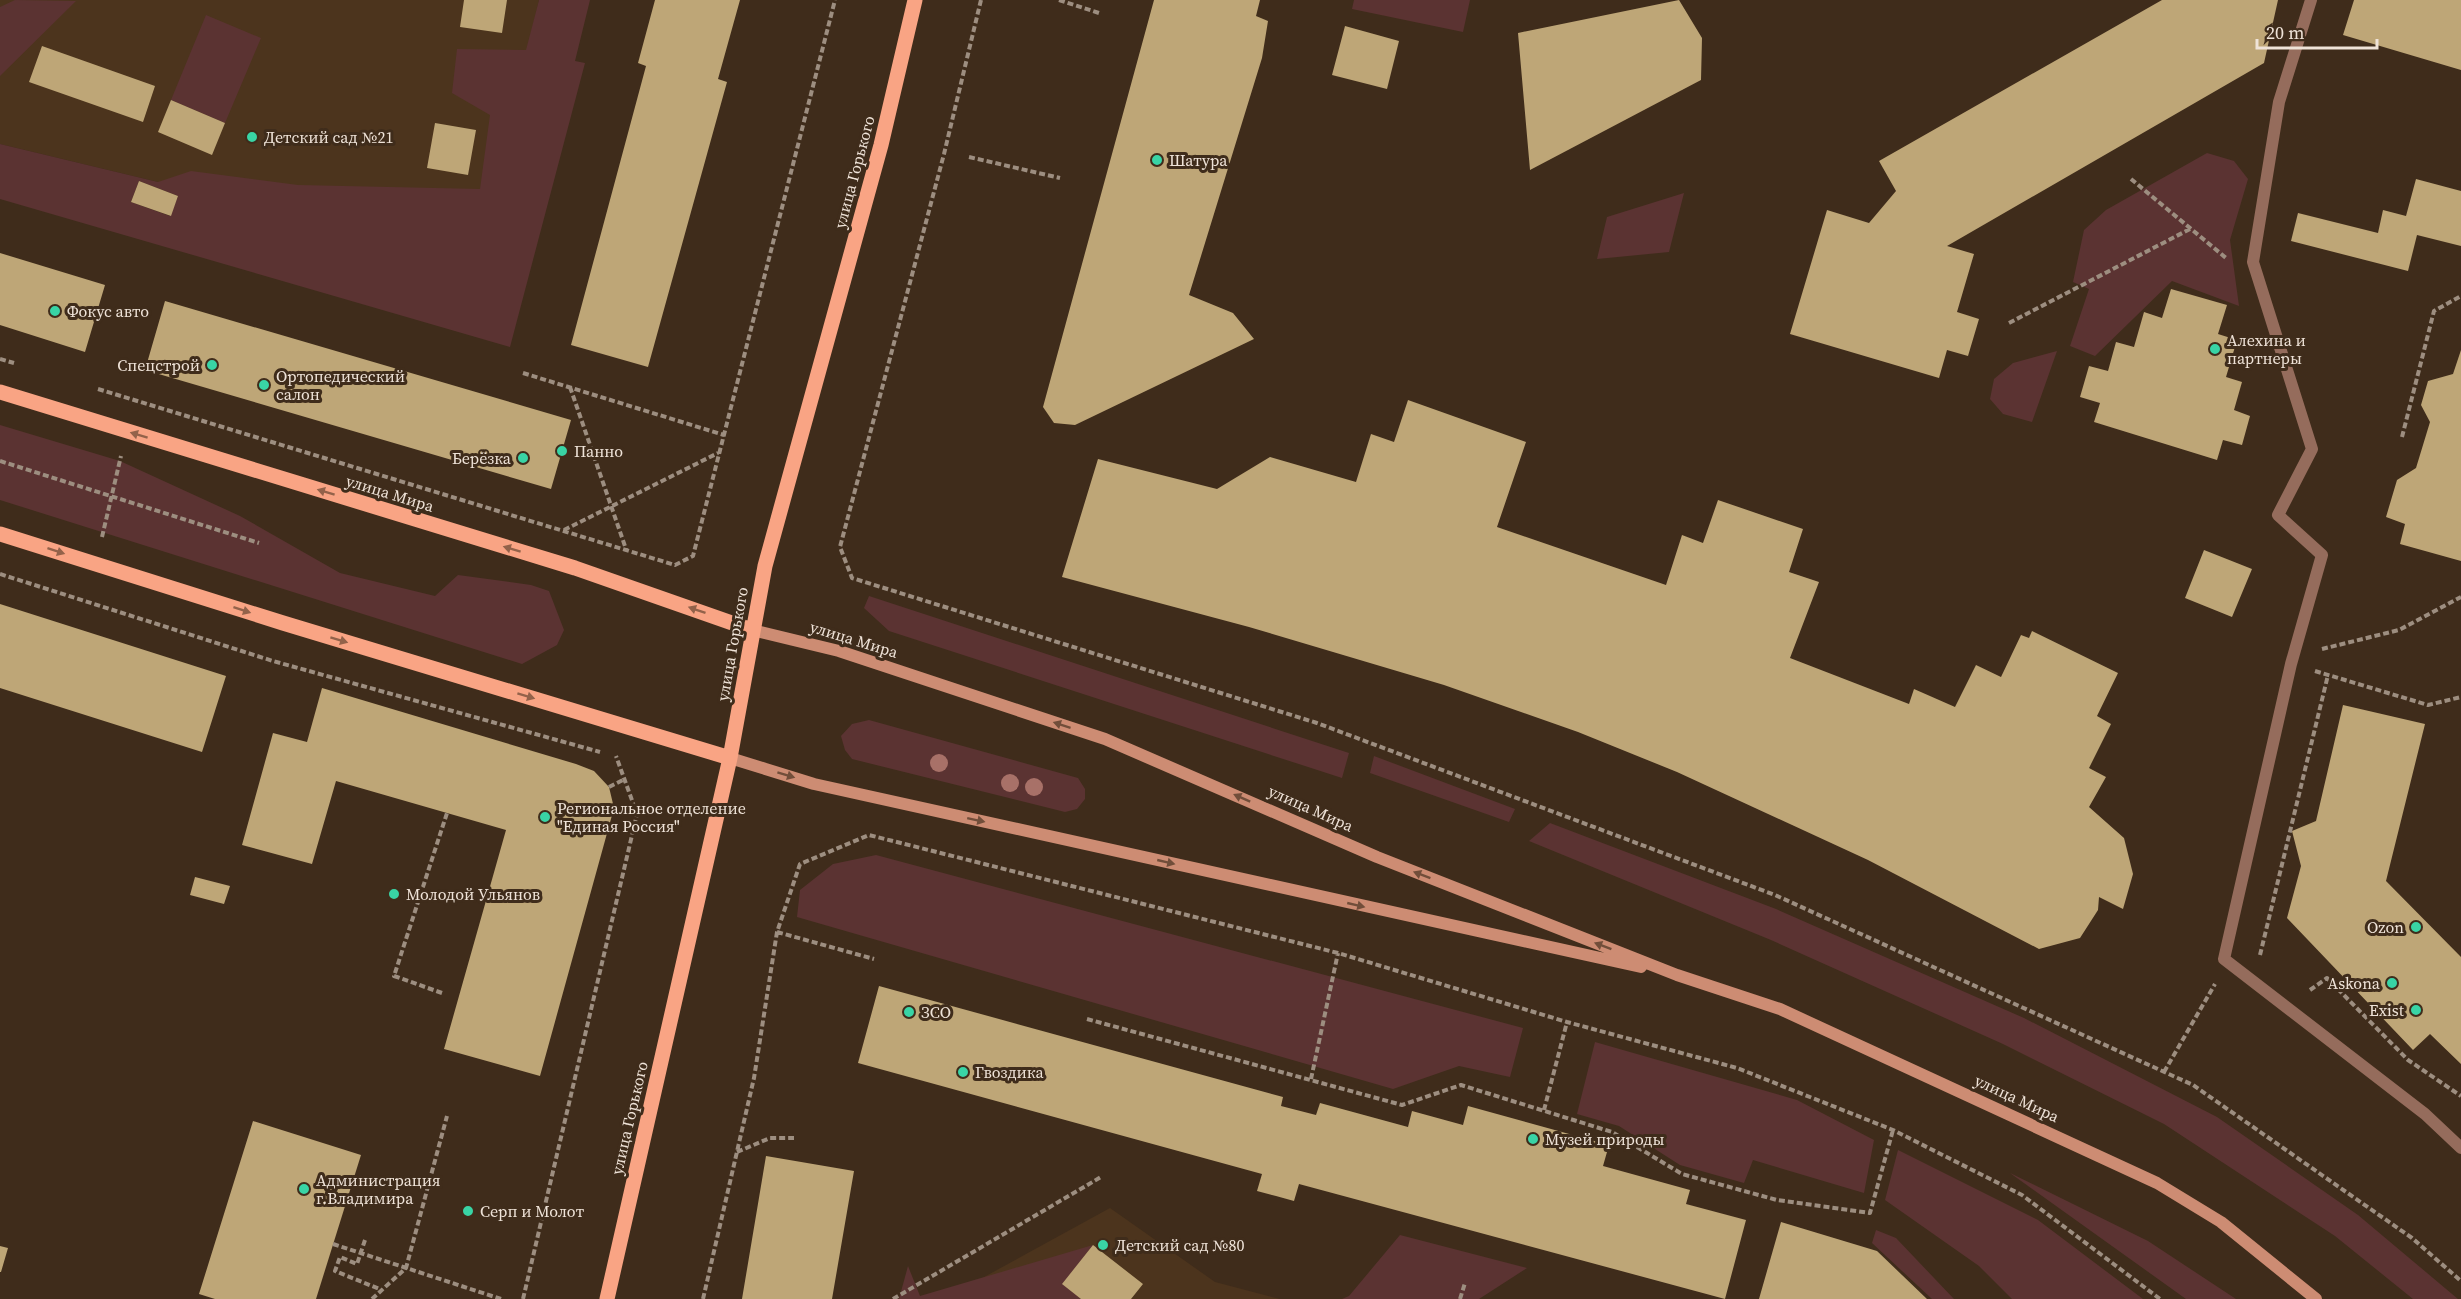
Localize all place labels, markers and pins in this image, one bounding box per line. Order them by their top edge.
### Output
place label: Детский сад №21 [264,126,393,148]
marker: Детский сад №21 [245,130,259,144]
place label: Шатура [1169,149,1228,171]
marker: Шатура [1150,153,1164,167]
place label: Фокус авто [67,300,149,322]
marker: Фокус авто [48,304,62,318]
place label: Алехина и партнеры [2227,329,2306,369]
marker: Алехина и партнеры [2208,342,2222,356]
place label: Спецстрой [117,354,200,376]
marker: Спецстрой [205,358,219,372]
place label: Ортопедический салон [276,365,405,405]
marker: Ортопедический салон [257,378,271,392]
place label: Панно [574,440,623,462]
marker: Панно [555,444,569,458]
place label: Берёзка [452,447,512,469]
marker: Берёзка [516,451,530,465]
place label: Региональное отделение "Единая Россия" [557,797,746,837]
marker: Региональное отделение "Единая Россия" [538,810,552,824]
place label: Молодой Ульянов [406,883,540,905]
marker: Молодой Ульянов [387,887,401,901]
place label: Ozon [2367,916,2404,938]
marker: Ozon [2409,920,2423,934]
place label: Askona [2328,972,2381,994]
marker: Askona [2385,976,2399,990]
place label: Exist [2369,999,2405,1021]
place label: ЗСО [921,1001,951,1023]
marker: Exist [2409,1003,2423,1017]
marker: ЗСО [902,1005,916,1019]
place label: Гвоздика [975,1061,1044,1083]
marker: Гвоздика [956,1065,970,1079]
place label: Музей природы [1545,1128,1664,1150]
marker: Музей природы [1526,1132,1540,1146]
place label: Администрация г.Владимира [316,1169,441,1209]
marker: Администрация г.Владимира [297,1182,311,1196]
place label: Серп и Молот [480,1200,585,1222]
marker: Серп и Молот [461,1204,475,1218]
place label: Детский сад №80 [1115,1234,1244,1256]
marker: Детский сад №80 [1096,1238,1110,1252]

